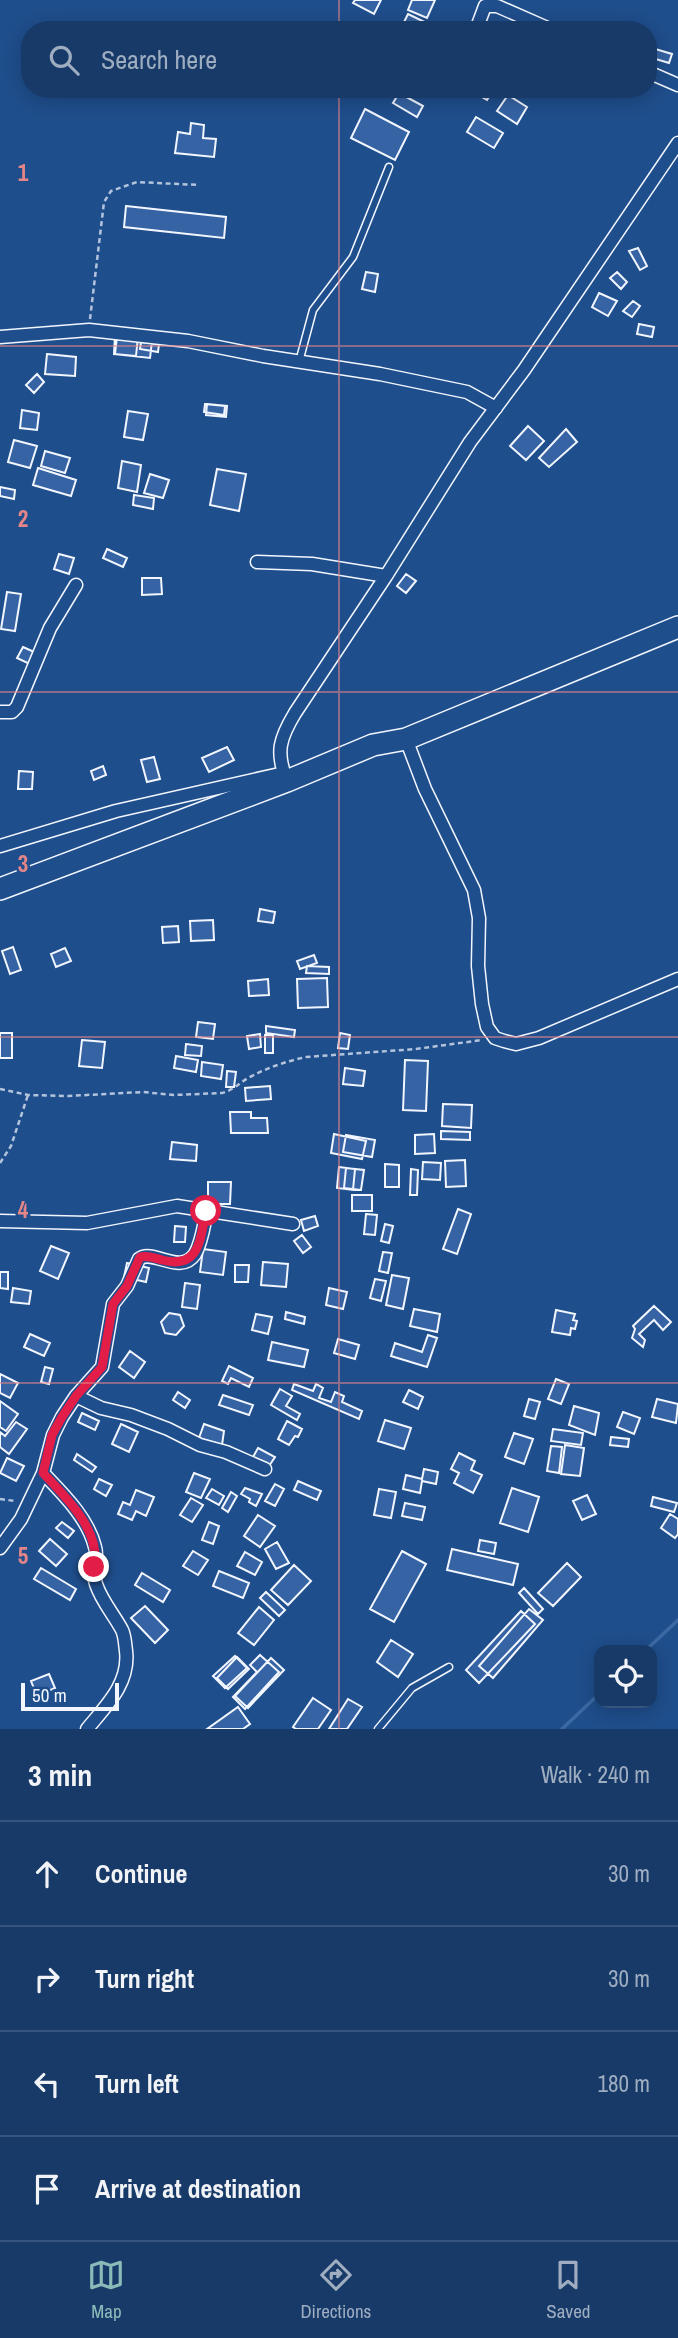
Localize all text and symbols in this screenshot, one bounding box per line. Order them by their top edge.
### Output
search box [21,21,657,98]
icon: search [45,41,83,79]
text: Search here [101,42,217,77]
text: 1 [18,157,29,188]
text: 2 [18,503,28,534]
text: 3 [18,848,28,879]
text: 4 [18,1194,29,1225]
route start [190,1195,221,1226]
text: 5 [18,1540,28,1571]
route end [78,1551,109,1582]
map controls [594,1645,657,1708]
button: locate [594,1645,657,1708]
scale bar [21,1680,119,1712]
text: 50 m [32,1682,67,1708]
text: 3 min [28,1755,92,1795]
text: Walk · 240 m [541,1759,650,1790]
icon: ahead [28,1855,66,1893]
text: Continue [95,1856,187,1891]
text: 30 m [608,1858,650,1889]
icon: right [28,1960,66,1998]
text: Turn right [95,1961,194,1996]
text: 30 m [608,1963,650,1994]
icon: left [28,2065,66,2103]
text: Turn left [95,2066,179,2101]
text: 180 m [598,2068,650,2099]
icon: arrive [28,2170,66,2208]
text: Arrive at destination [95,2171,301,2206]
tab: Map [87,2256,125,2324]
tab: Directions [300,2256,371,2324]
tab: Saved [546,2256,591,2324]

